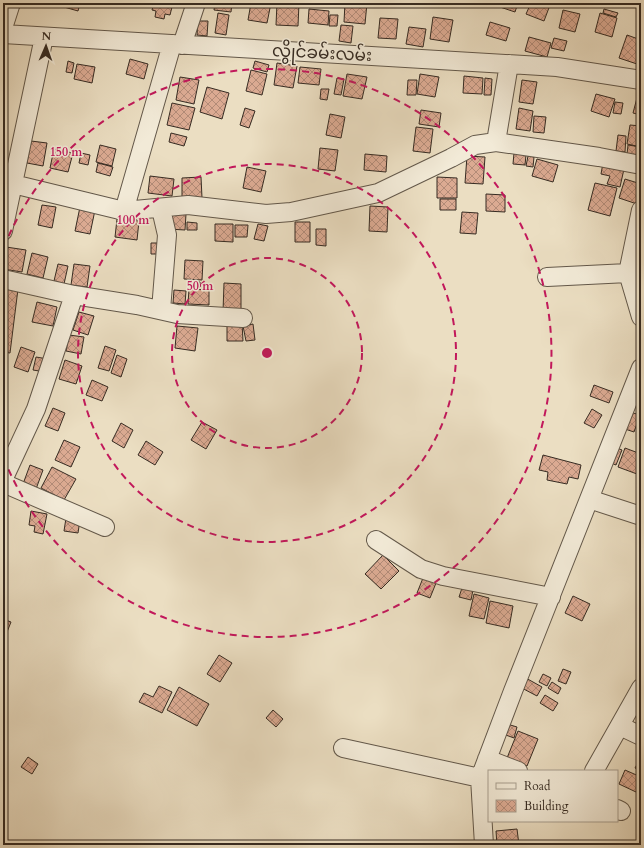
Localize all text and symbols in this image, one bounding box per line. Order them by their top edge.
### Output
north arrow [26,26,66,66]
text: N [41,29,52,44]
street label: လွိုင်ခမ်းလမ်း [271,39,373,69]
text: 150 m [50,144,83,160]
text: 100 m [117,212,150,228]
text: 50 m [187,278,214,294]
centre of rings [260,346,274,360]
legend [488,770,618,822]
text: Road [524,778,551,794]
text: Building [524,798,569,814]

